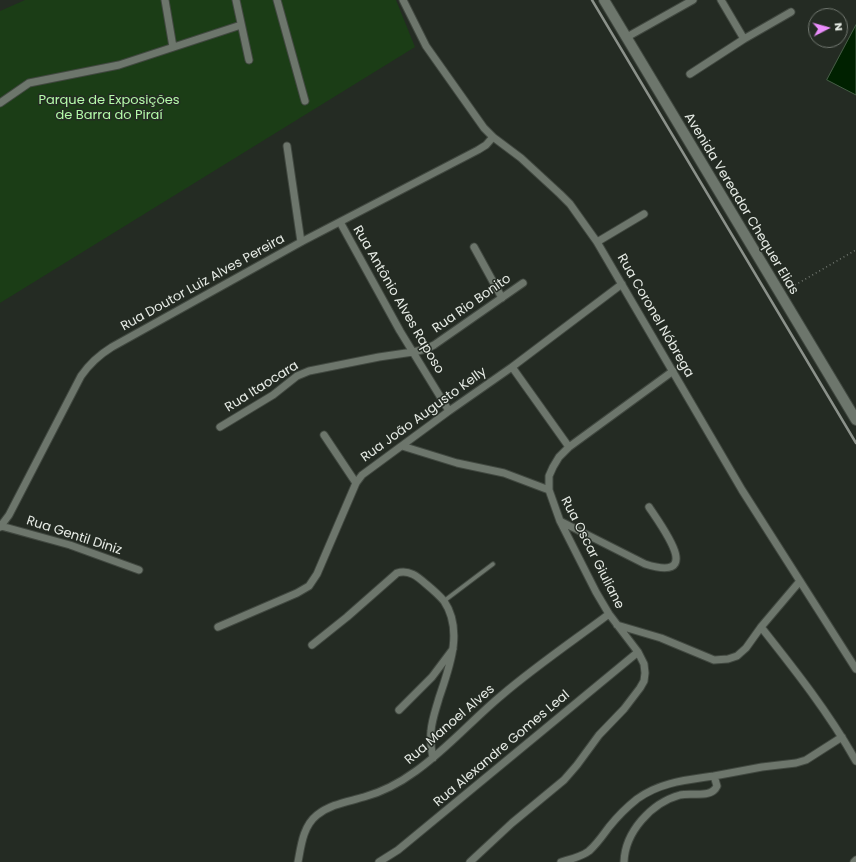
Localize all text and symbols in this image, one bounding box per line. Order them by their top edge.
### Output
north arrow [808,8,848,48]
text: N [831,22,847,32]
park label: Parque de Exposições de Barra do Piraí [38,93,180,124]
street label: Avenida Vereador Chequer Elias [680,110,802,298]
street label: Rua Antônio Alves Raposo [349,223,447,377]
street label: Rua Doutor Luiz Alves Pereira [118,231,288,335]
street label: Rua Coronel Nóbrega [613,252,697,380]
street label: Rua Rio Bonito [430,271,514,337]
street label: Rua Itaocara [222,358,302,416]
street label: Rua João Augusto Kelly [358,364,490,466]
street label: Rua Oscar Giuliane [557,494,627,612]
street label: Rua Gentil Diniz [24,513,124,559]
street label: Rua Manoel Alves [402,682,498,768]
street label: Rua Alexandre Gomes Leal [431,687,573,811]

